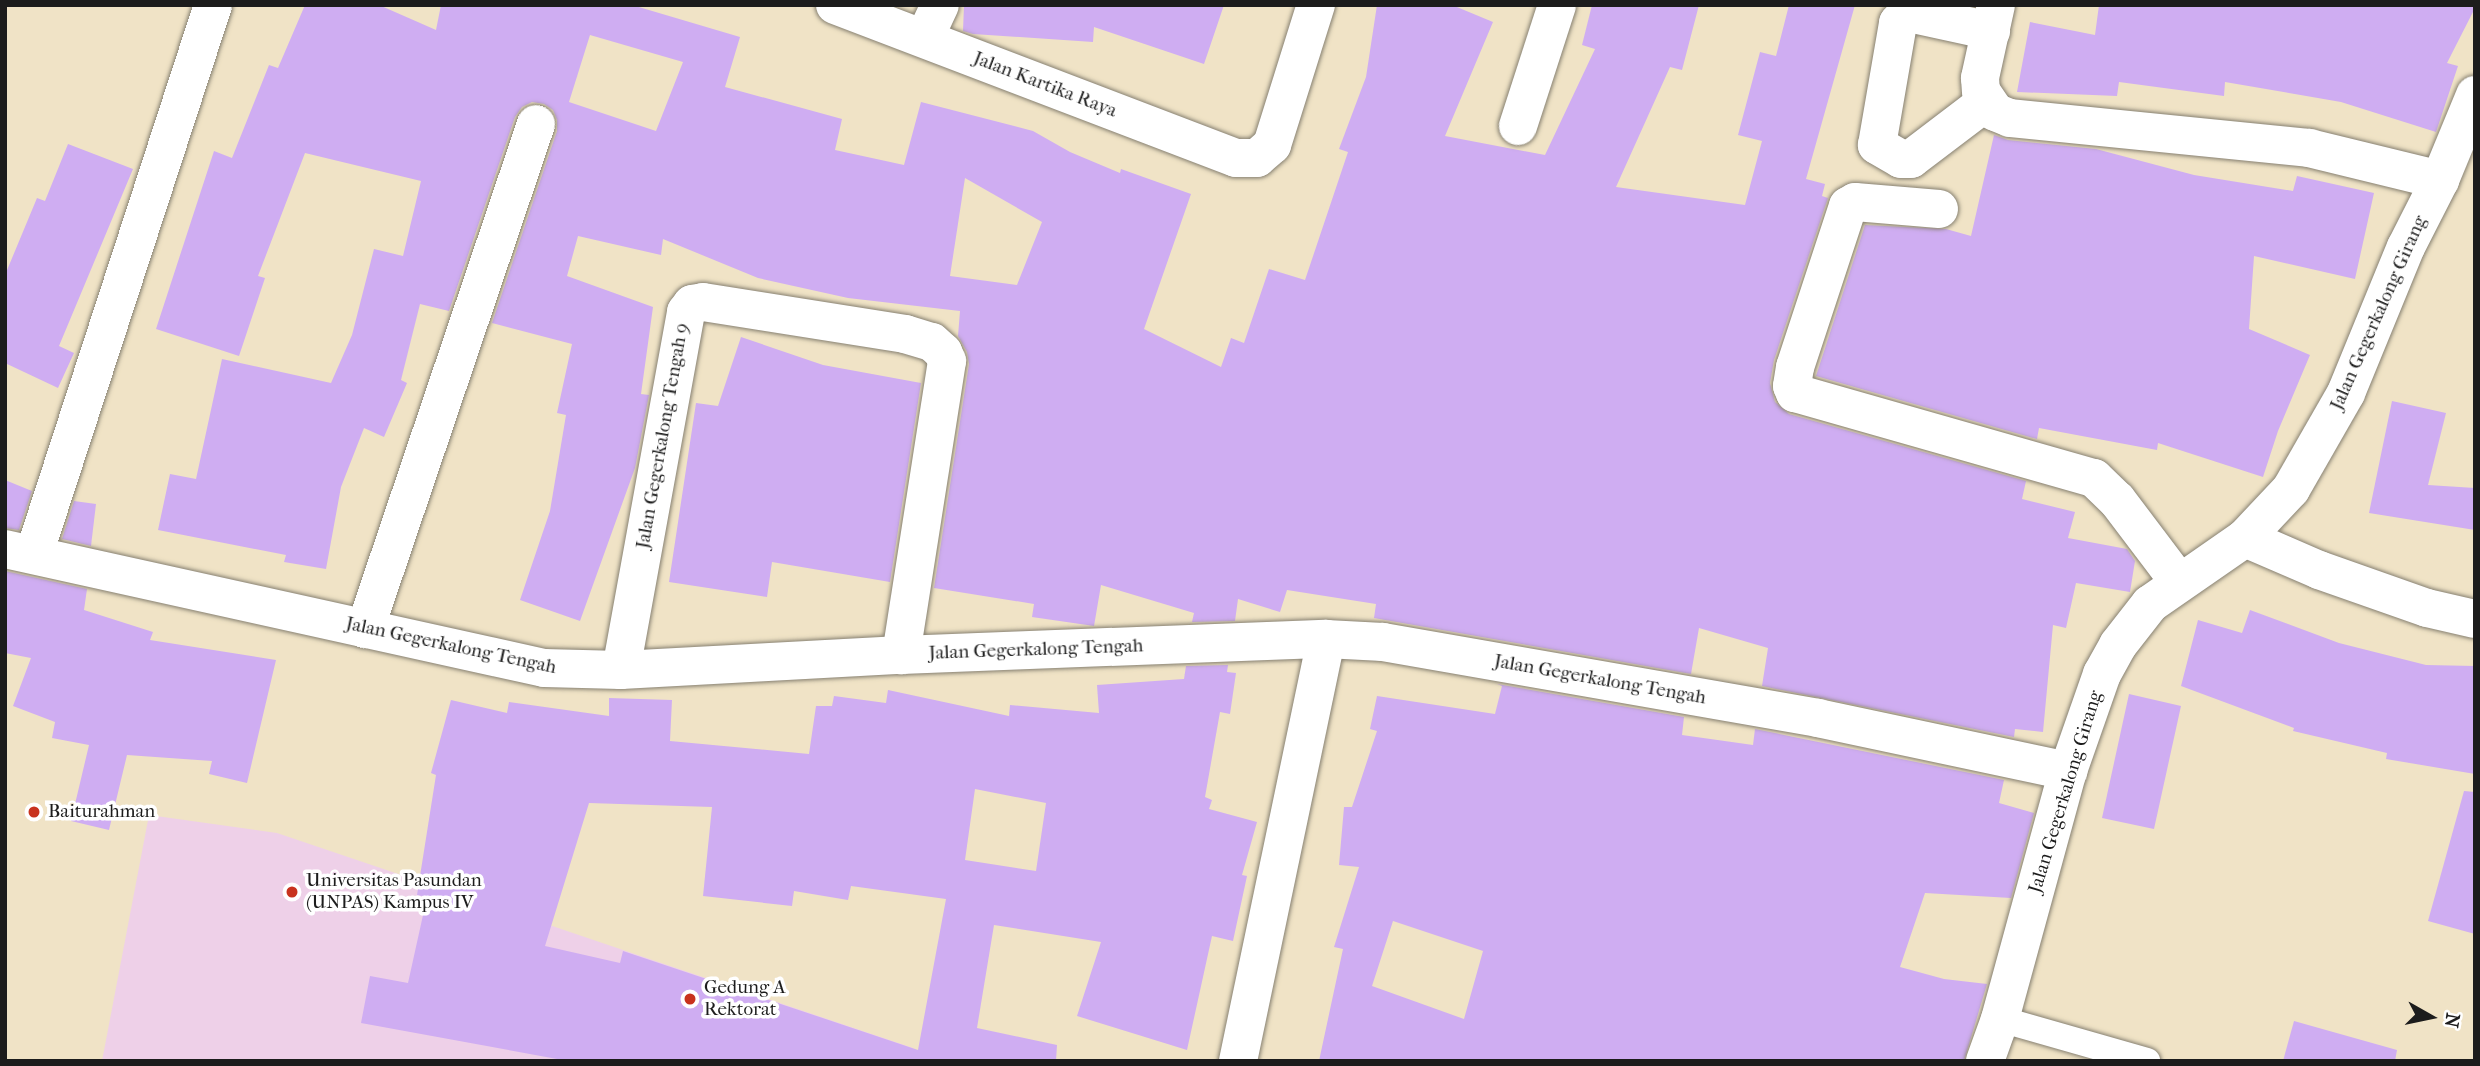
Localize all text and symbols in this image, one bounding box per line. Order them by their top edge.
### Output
street label: Jalan Kartika Raya [970,47,1120,123]
street label: Jalan Gegerkalong Girang [2326,212,2432,414]
street label: Jalan Gegerkalong Tengah 9 [632,321,694,551]
street label: Jalan Gegerkalong Tengah [344,613,558,679]
street label: Jalan Gegerkalong Tengah [928,635,1144,665]
street label: Jalan Gegerkalong Tengah [1492,650,1708,710]
street label: Jalan Gegerkalong Girang [2024,688,2108,896]
place label: Baiturahman [48,801,155,823]
marker: Baiturahman [26,804,42,820]
place label: Universitas Pasundan (UNPAS) Kampus IV [306,870,482,914]
marker: Universitas Pasundan (UNPAS) Kampus IV [284,884,300,900]
place label: Gedung A Rektorat [704,977,785,1021]
north arrow [2396,982,2466,1052]
marker: Gedung A Rektorat [682,991,698,1007]
text: N [2440,1011,2464,1029]

